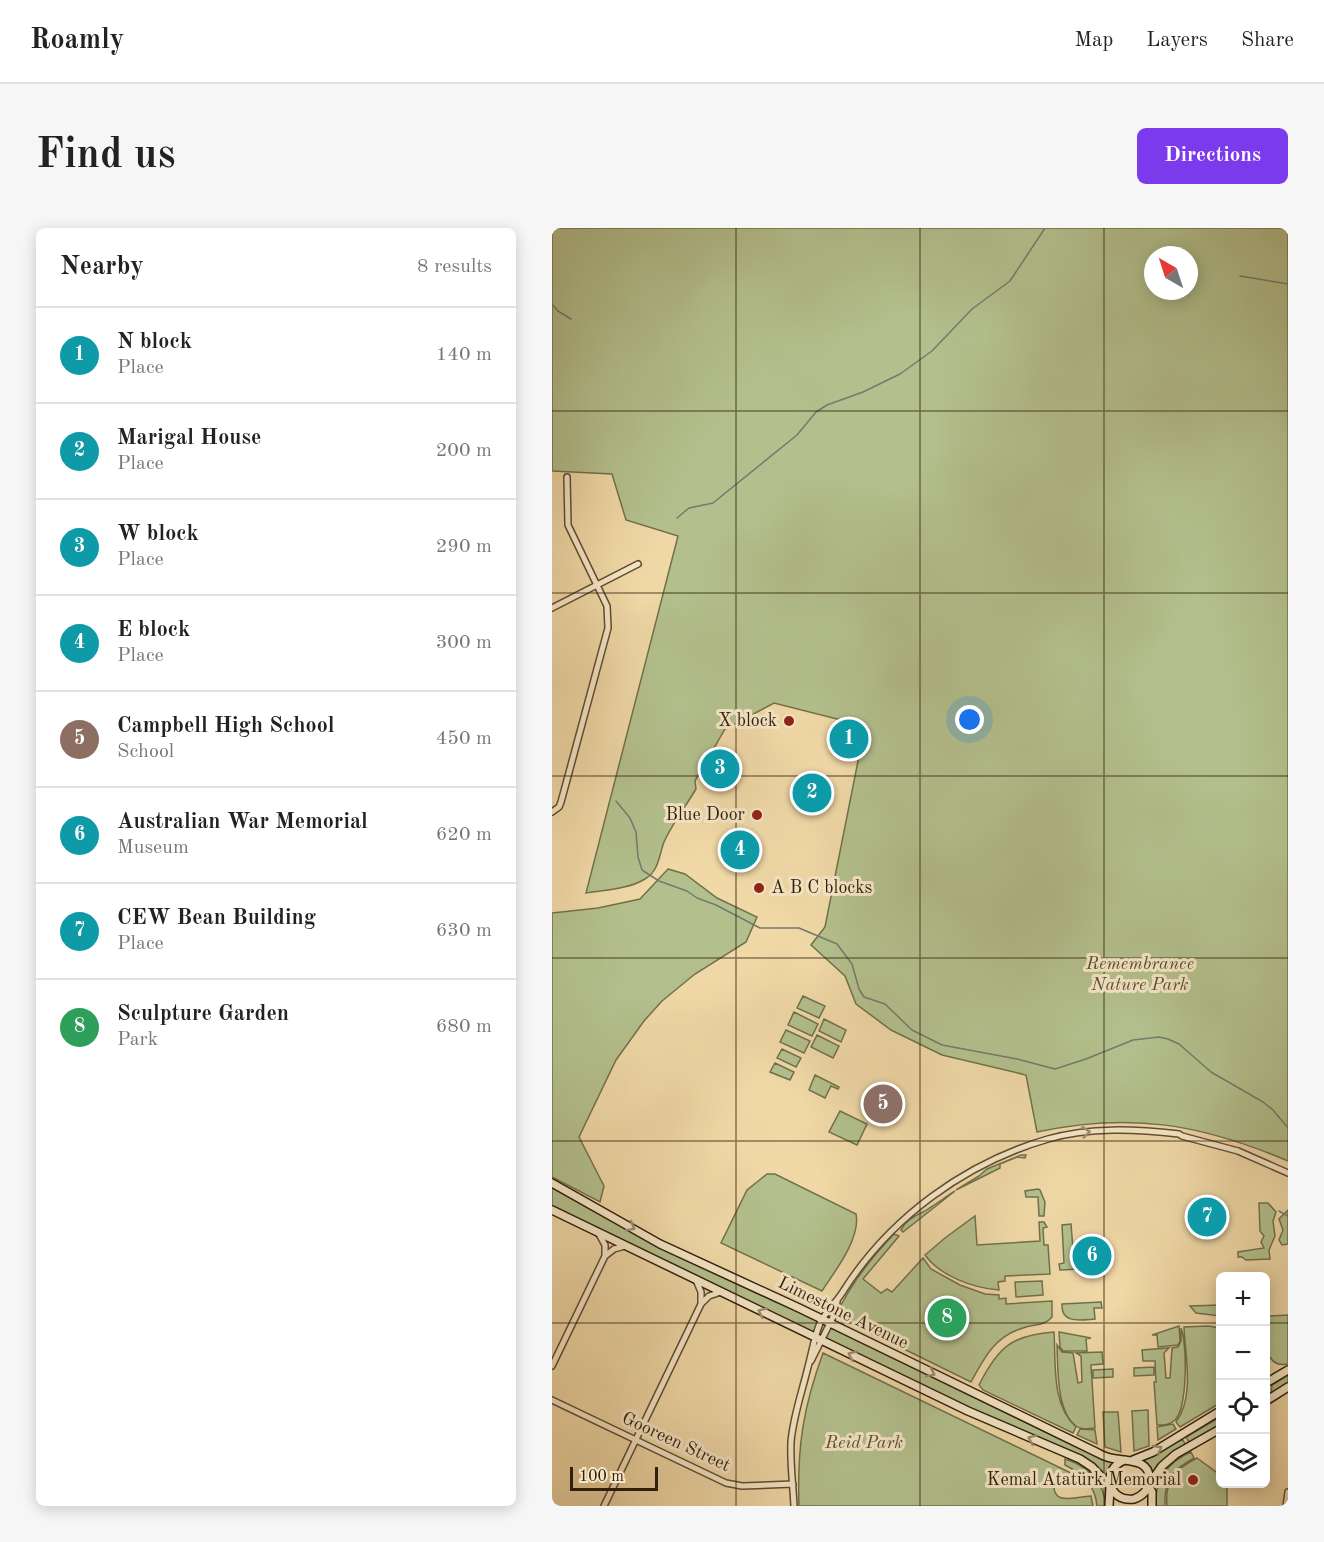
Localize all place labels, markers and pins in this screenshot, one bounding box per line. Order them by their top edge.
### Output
place label: X block [718,712,777,730]
marker: X block [782,714,796,728]
pin: 1 [830,716,868,762]
pin: 3 [700,746,740,792]
pin: 2 [792,770,832,816]
place label: Blue Door [666,806,746,824]
marker: Blue Door [750,808,764,822]
pin: 4 [720,828,759,872]
place label: A B C blocks [771,879,873,897]
marker: A B C blocks [752,881,766,895]
pin: 5 [864,1082,902,1126]
pin: 7 [1188,1194,1226,1240]
pin: 6 [1072,1234,1112,1278]
pin: 8 [928,1296,966,1340]
place label: Kemal Atatürk Memorial [987,1471,1181,1489]
marker: Kemal Atatürk Memorial [1186,1473,1200,1487]

